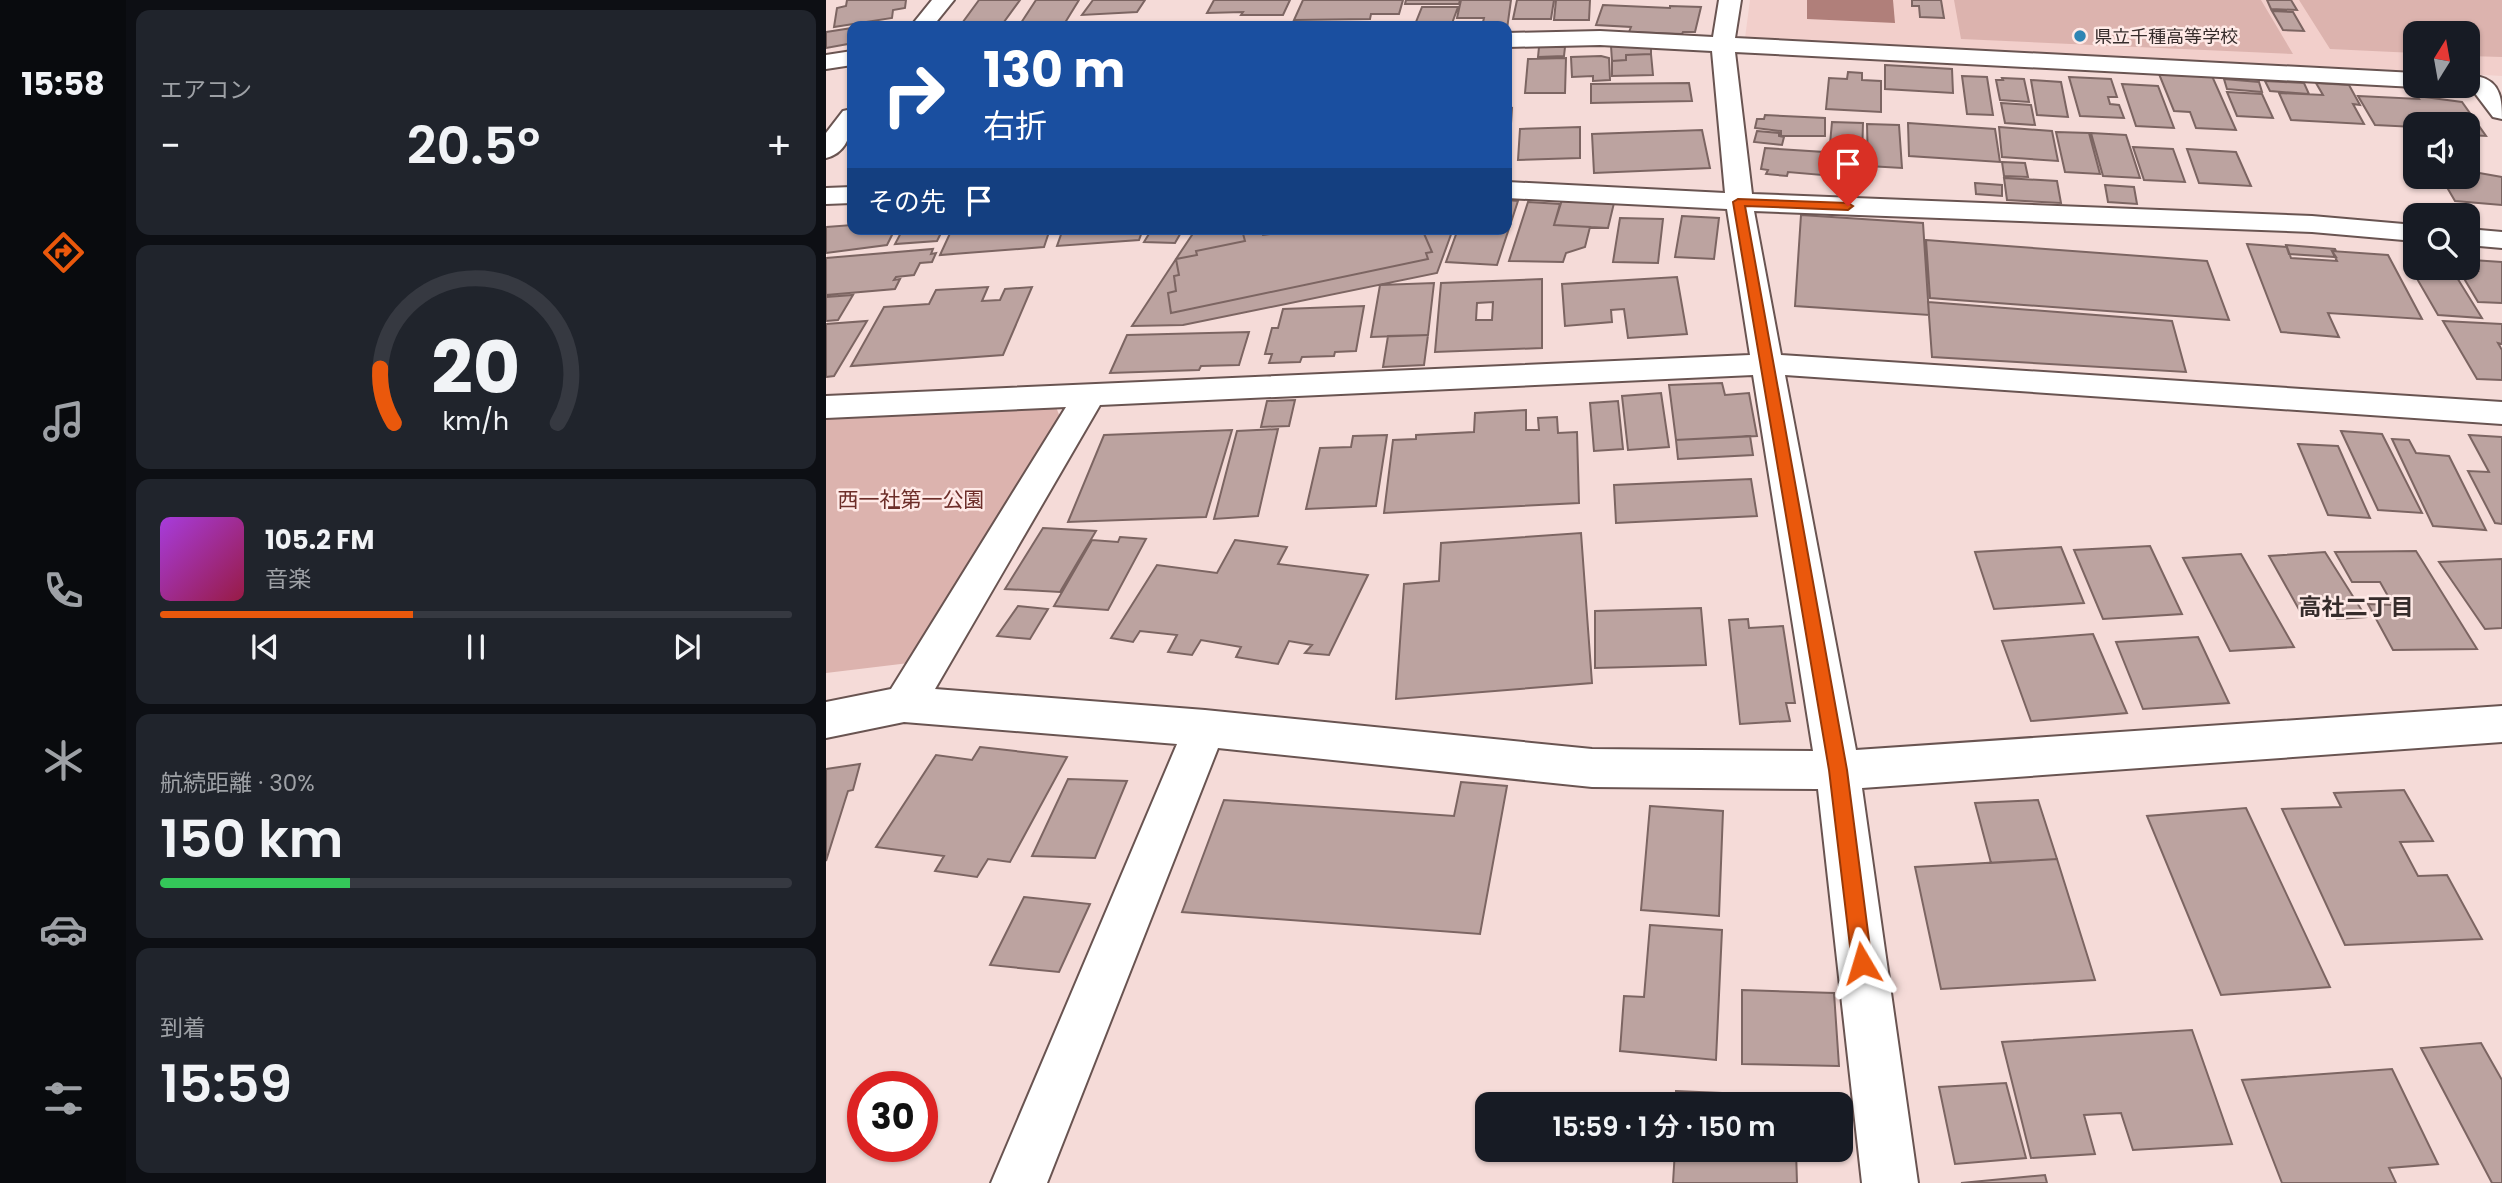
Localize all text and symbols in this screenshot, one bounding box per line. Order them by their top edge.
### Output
north arrow [2403,21,2480,98]
map controls [2403,21,2480,280]
place label: 県立千種高等学校 [2094,24,2238,49]
marker: 県立千種高等学校 [2072,28,2088,44]
text: 130 m [983,36,1125,104]
icon: right [868,49,959,140]
text: 15:58 [21,61,105,106]
text: エアコン [160,74,252,106]
text: 右折 [983,103,1047,148]
text: 20.5° [407,109,540,182]
button: sound [2403,112,2480,189]
text: − [160,119,181,172]
text: + [766,119,792,172]
pin [1818,134,1878,206]
icon: arrive [1829,145,1867,183]
icon: arrive [960,182,998,220]
text: その先 [868,184,946,220]
button: search [2403,203,2480,280]
icon: directions [39,228,88,277]
text: 20 [431,317,521,418]
icon: music [39,397,88,446]
text: km/h [443,404,509,439]
park label: 西一社第一公園 [838,485,985,514]
text: 105.2 FM [265,522,374,558]
text: 音楽 [265,563,311,595]
icon: phone [39,566,88,615]
district label: 高社二丁目 [2299,591,2414,623]
icon: previous [246,628,284,666]
icon: pause [457,628,495,666]
icon: next [668,628,706,666]
icon: climate [39,736,88,785]
text: 航続距離 · 30% [160,767,315,799]
text: 150 km [160,802,343,875]
icon: car [39,905,88,954]
position arrow [1825,926,1899,1000]
text: 到着 [160,1012,206,1044]
text: 15:59 [160,1047,292,1120]
speed limit sign: 30 [847,1071,938,1162]
icon: filters [39,1074,88,1123]
text: 15:59 · 1 分 · 150 m [1553,1109,1775,1145]

